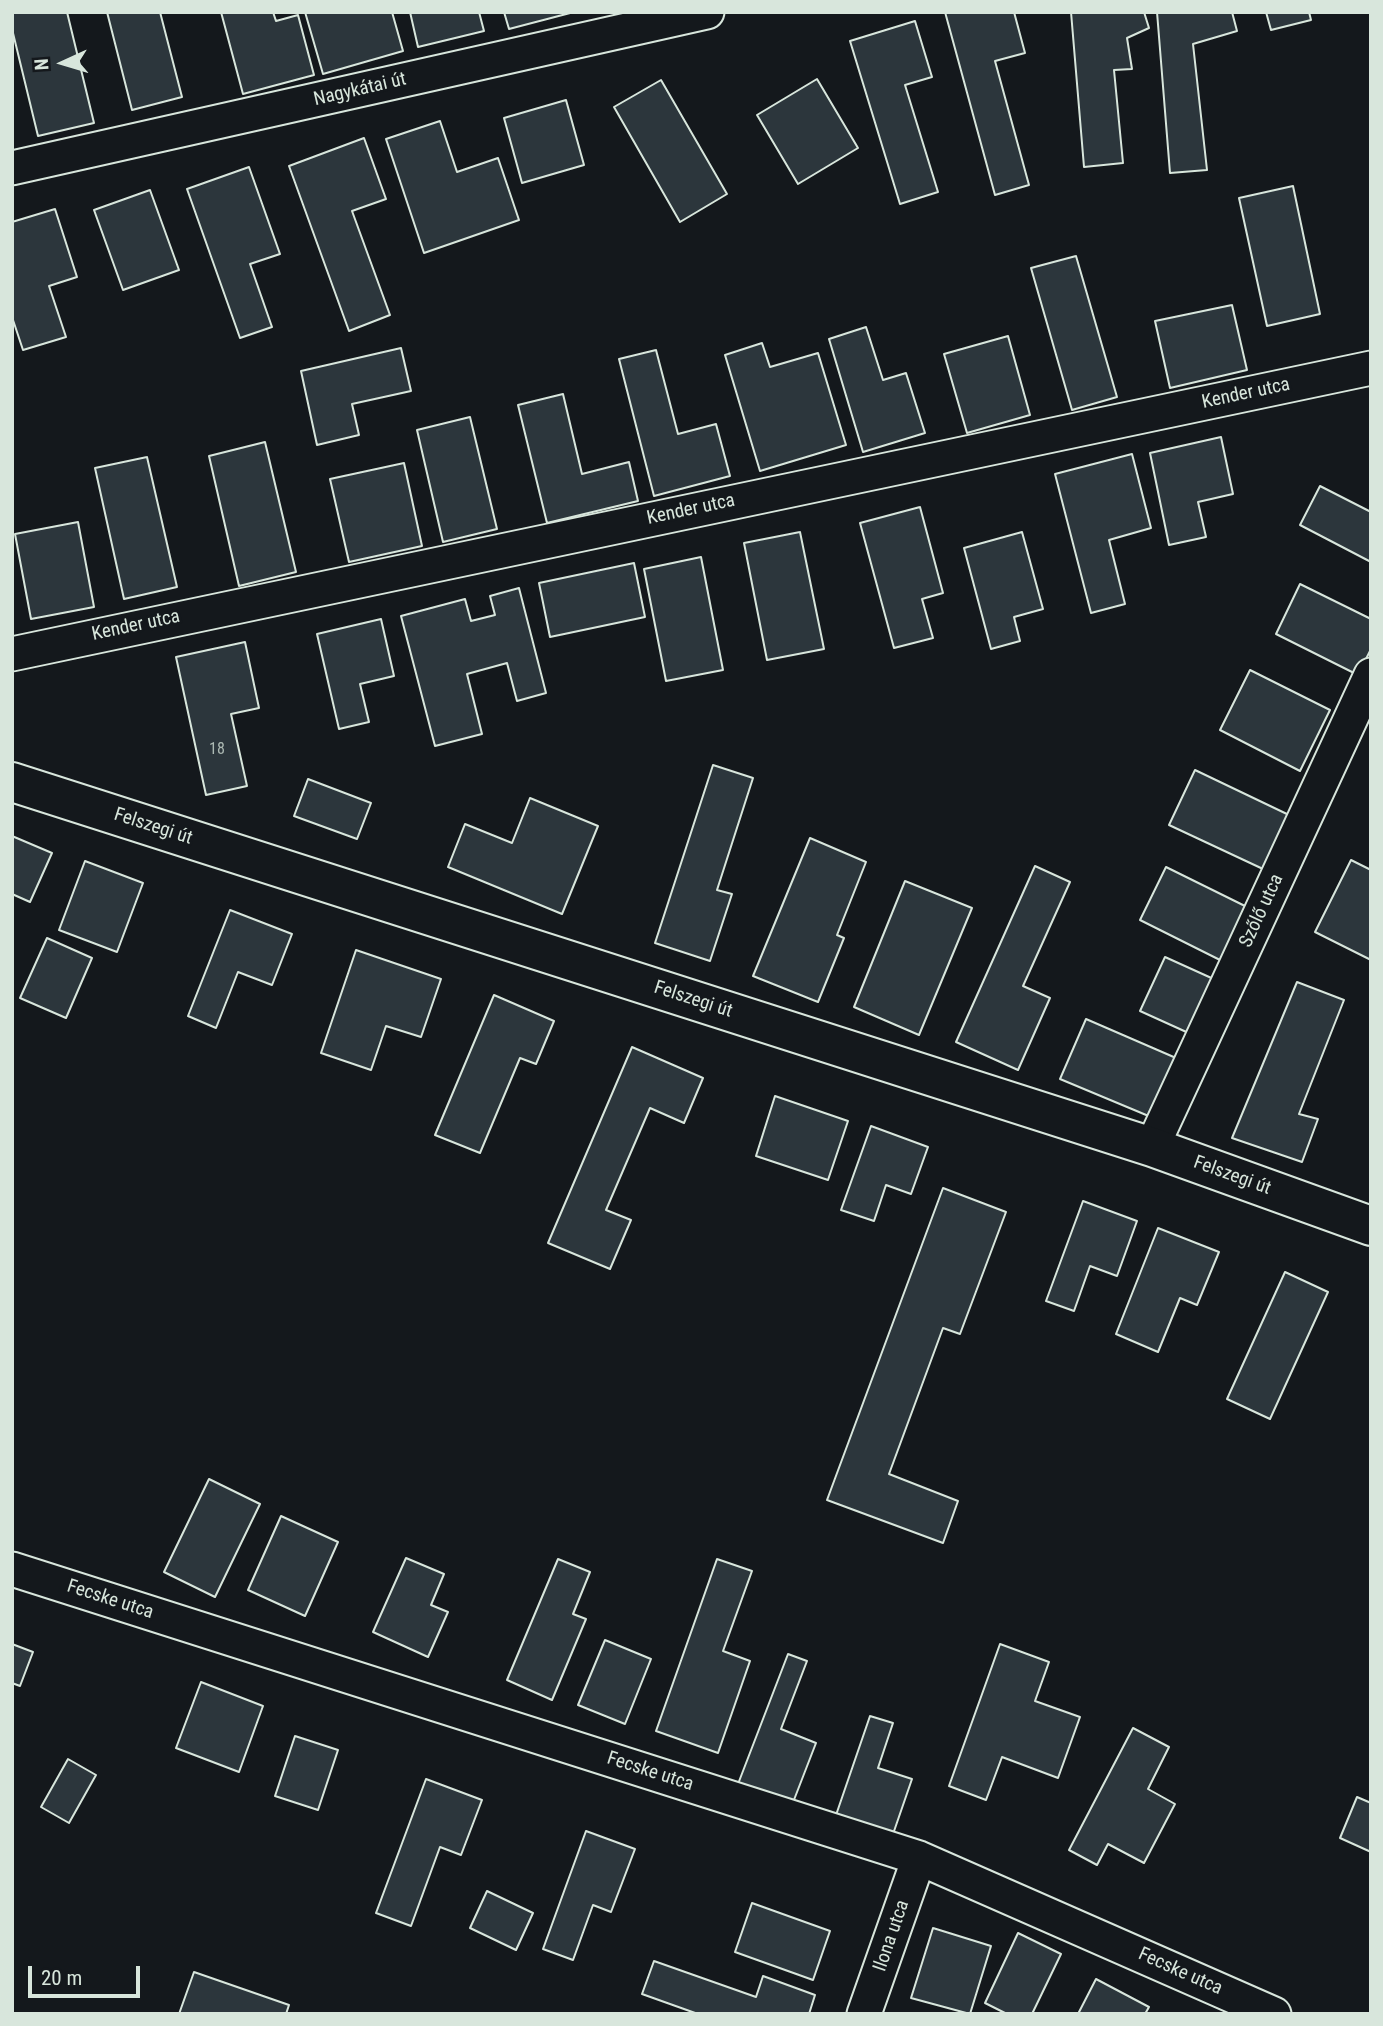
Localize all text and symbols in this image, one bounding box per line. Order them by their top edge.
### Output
north arrow [28,28,98,98]
text: N [30,58,53,71]
street label: Nagykátai út [312,68,408,112]
street label: Kender utca [1200,374,1292,414]
street label: Kender utca [645,490,737,530]
street label: Kender utca [90,606,182,646]
house number: 18 [209,740,225,760]
street label: Felszegi út [111,804,195,850]
street label: Szőlő utca [1235,871,1289,951]
street label: Felszegi út [651,977,735,1023]
street label: Felszegi út [1190,1151,1274,1201]
street label: Fecske utca [64,1575,156,1625]
street label: Fecske utca [604,1747,696,1797]
street label: Ilona utca [869,1897,915,1975]
street label: Fecske utca [1134,1943,1226,2001]
scale bar [32,1952,144,1996]
text: 20 m [41,1966,82,1990]

